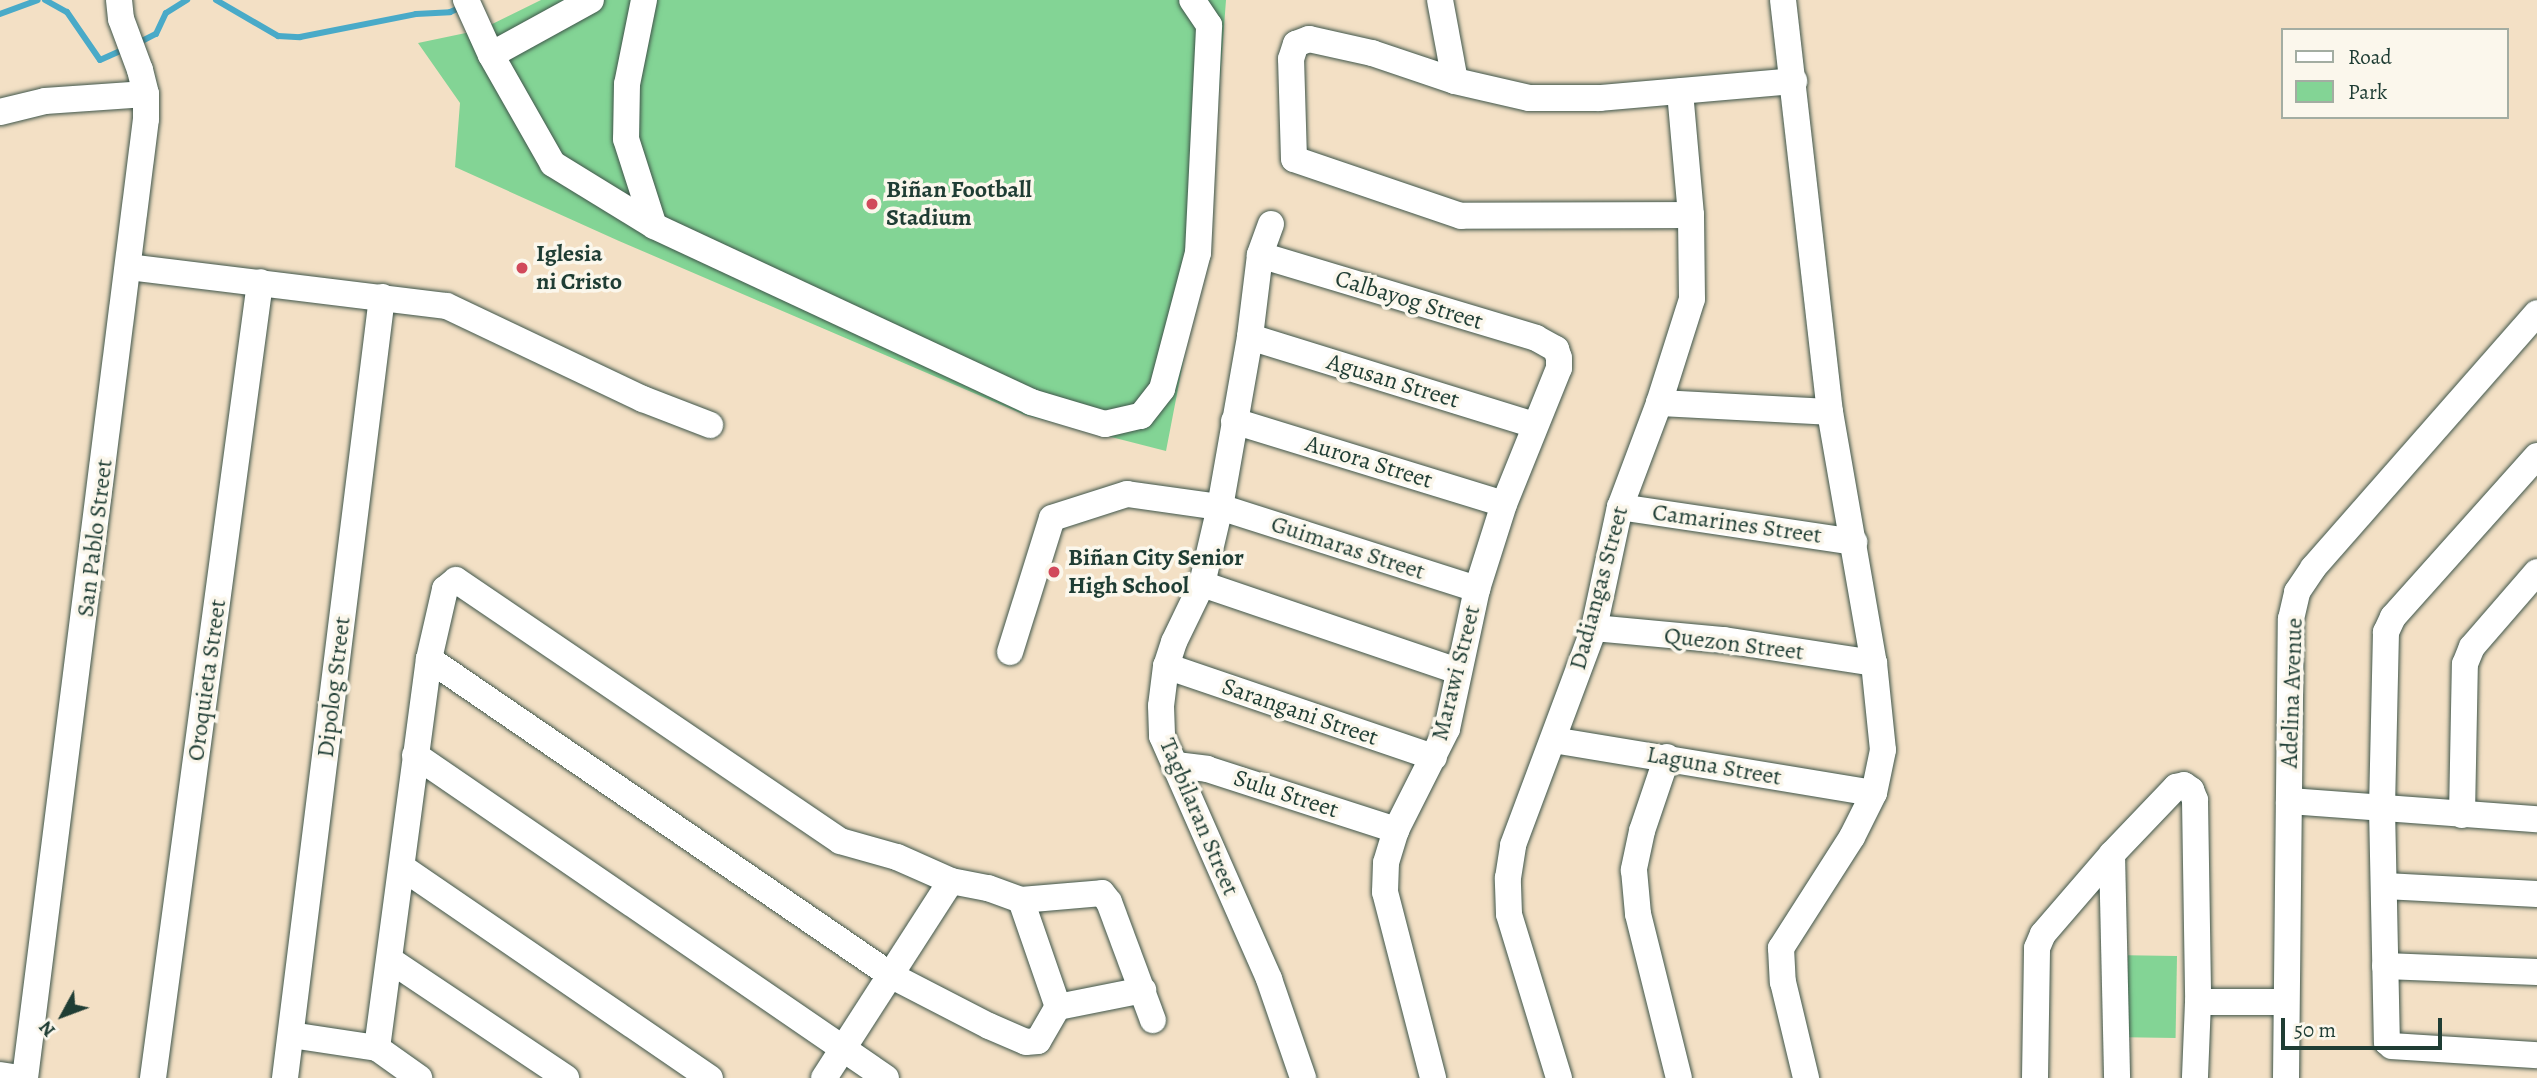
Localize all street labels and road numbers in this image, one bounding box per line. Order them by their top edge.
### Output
street label: Calbayog Street [1332,264,1486,336]
street label: Agusan Street [1323,347,1463,415]
street label: Aurora Street [1302,429,1436,495]
street label: San Pablo Street [71,457,119,619]
street label: Camarines Street [1651,498,1823,550]
street label: Dadiangas Street [1563,503,1635,673]
street label: Guimaras Street [1267,510,1429,586]
street label: Oroquieta Street [181,597,233,763]
street label: Marawi Street [1425,602,1487,744]
street label: Dipolog Street [311,615,357,759]
street label: Adelina Avenue [2275,617,2309,769]
street label: Quezon Street [1663,621,1805,667]
street label: Sarangani Street [1218,672,1382,752]
street label: Tagbilaran Street [1153,734,1245,900]
street label: Laguna Street [1644,740,1784,792]
street label: Sulu Street [1230,764,1342,824]

